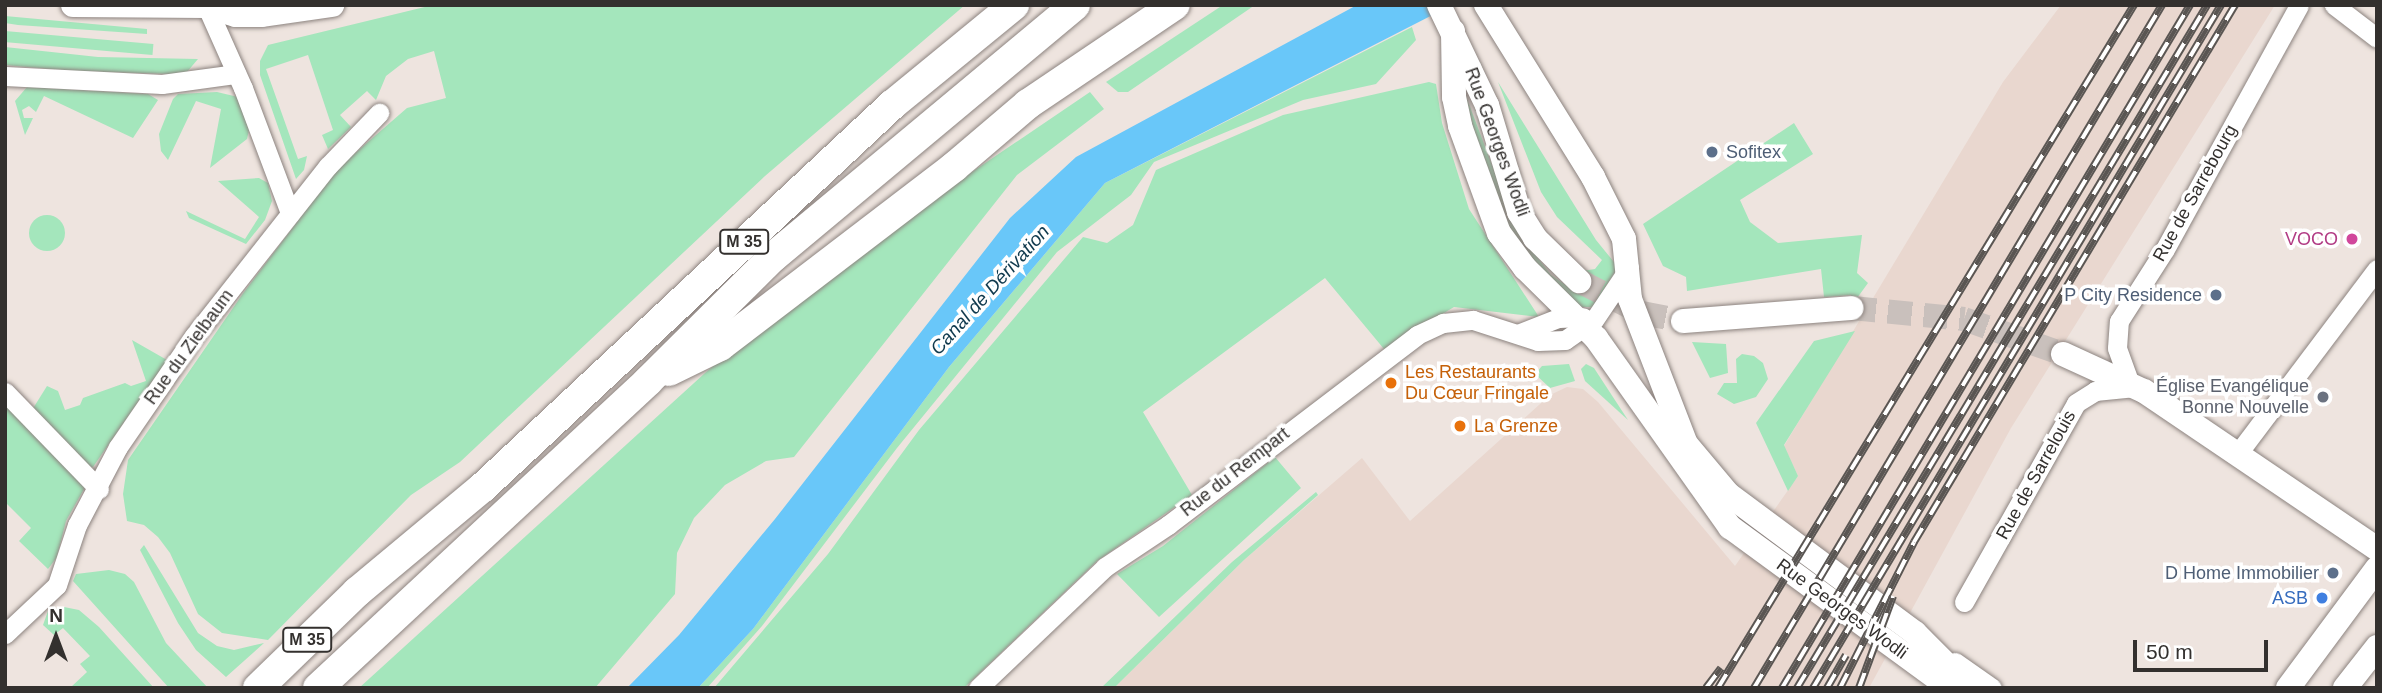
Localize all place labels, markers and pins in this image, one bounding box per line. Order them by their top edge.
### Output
place label: Sofitex [1726,141,1781,163]
marker: Sofitex [1704,144,1720,160]
place label: VOCO [2285,228,2338,250]
marker: VOCO [2344,231,2360,247]
place label: P City Residence [2064,284,2202,306]
marker: P City Residence [2208,287,2224,303]
place label: Les Restaurants Du Cœur Fringale [1405,362,1549,404]
marker: Les Restaurants Du Cœur Fringale [1383,375,1399,391]
place label: Église Evangélique Bonne Nouvelle [2156,376,2309,418]
marker: Église Evangélique Bonne Nouvelle [2315,389,2331,405]
place label: La Grenze [1474,415,1558,437]
marker: La Grenze [1452,418,1468,434]
place label: D Home Immobilier [2165,562,2319,584]
marker: D Home Immobilier [2325,565,2341,581]
place label: ASB [2272,587,2308,609]
marker: ASB [2314,590,2330,606]

